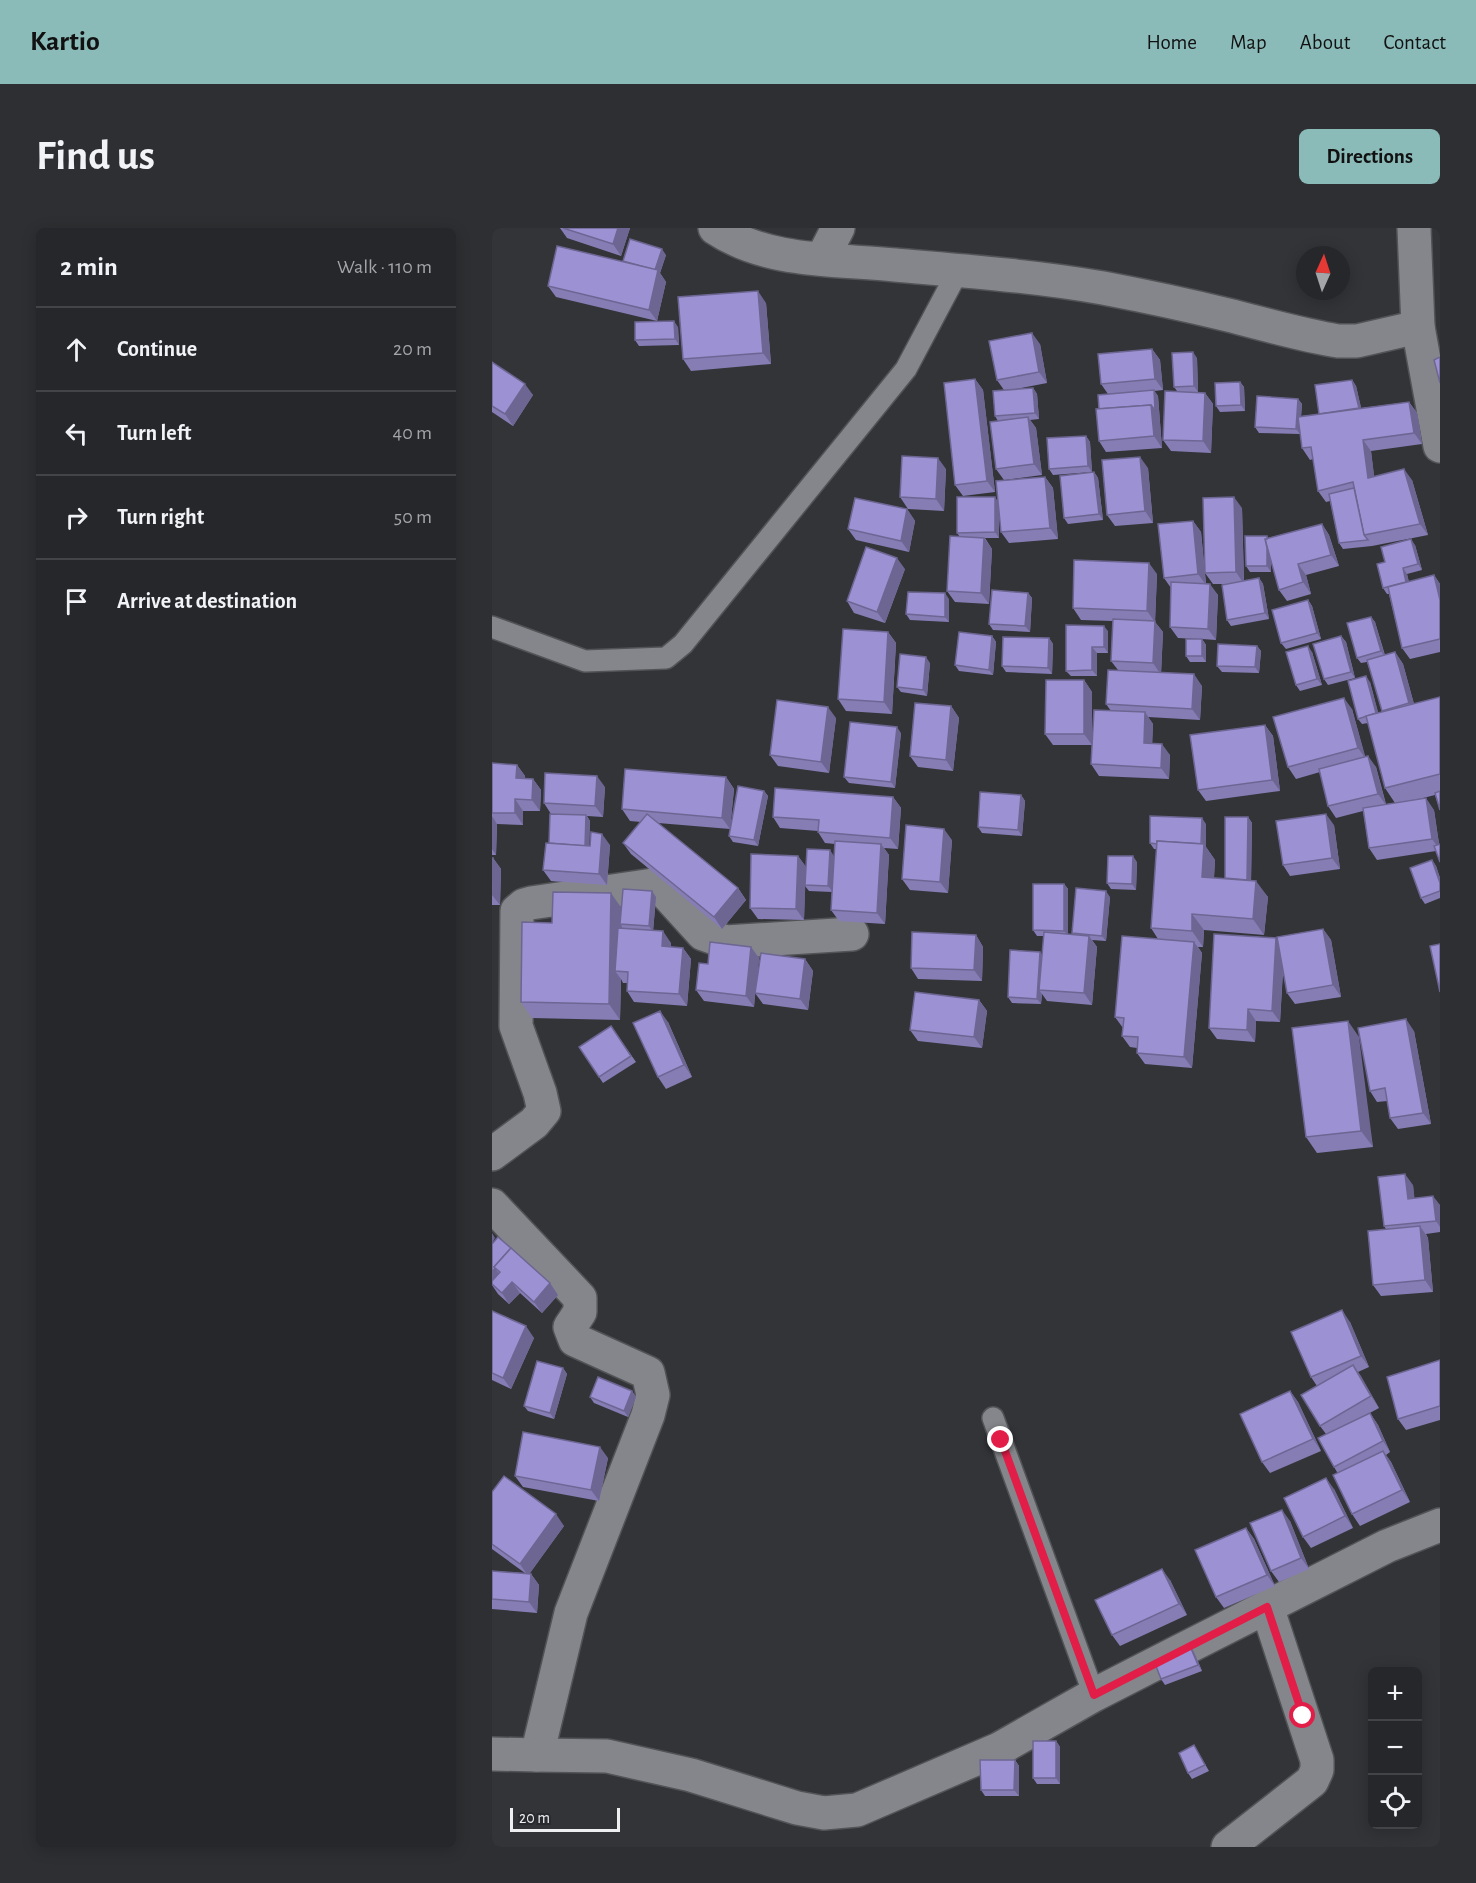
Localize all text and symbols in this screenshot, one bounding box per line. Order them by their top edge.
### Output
text: Kartio [30,28,100,56]
text: Home [1146,32,1197,53]
text: Map [1230,32,1267,53]
text: About [1300,32,1350,53]
text: Contact [1383,32,1446,53]
button: Directions [1299,129,1440,184]
text: Find us [36,135,155,177]
north arrow [1296,246,1350,300]
text: 2 min [60,254,118,280]
text: Walk · 110 m [337,257,432,277]
icon: ahead [60,333,93,366]
text: Continue [117,338,197,360]
text: 20 m [393,339,432,359]
icon: left [60,417,93,450]
text: Turn left [117,422,191,444]
text: 40 m [393,423,432,443]
icon: right [60,501,93,534]
text: Turn right [117,506,204,528]
text: 50 m [394,507,432,527]
icon: arrive [60,585,93,618]
text: Arrive at destination [117,590,297,612]
route end [987,1426,1013,1452]
map controls [1368,1667,1422,1829]
button: + [1368,1667,1422,1721]
route start [1289,1702,1315,1728]
button: − [1368,1721,1422,1775]
button: locate [1368,1775,1422,1829]
scale bar [510,1805,620,1832]
text: 20 m [519,1810,550,1826]

